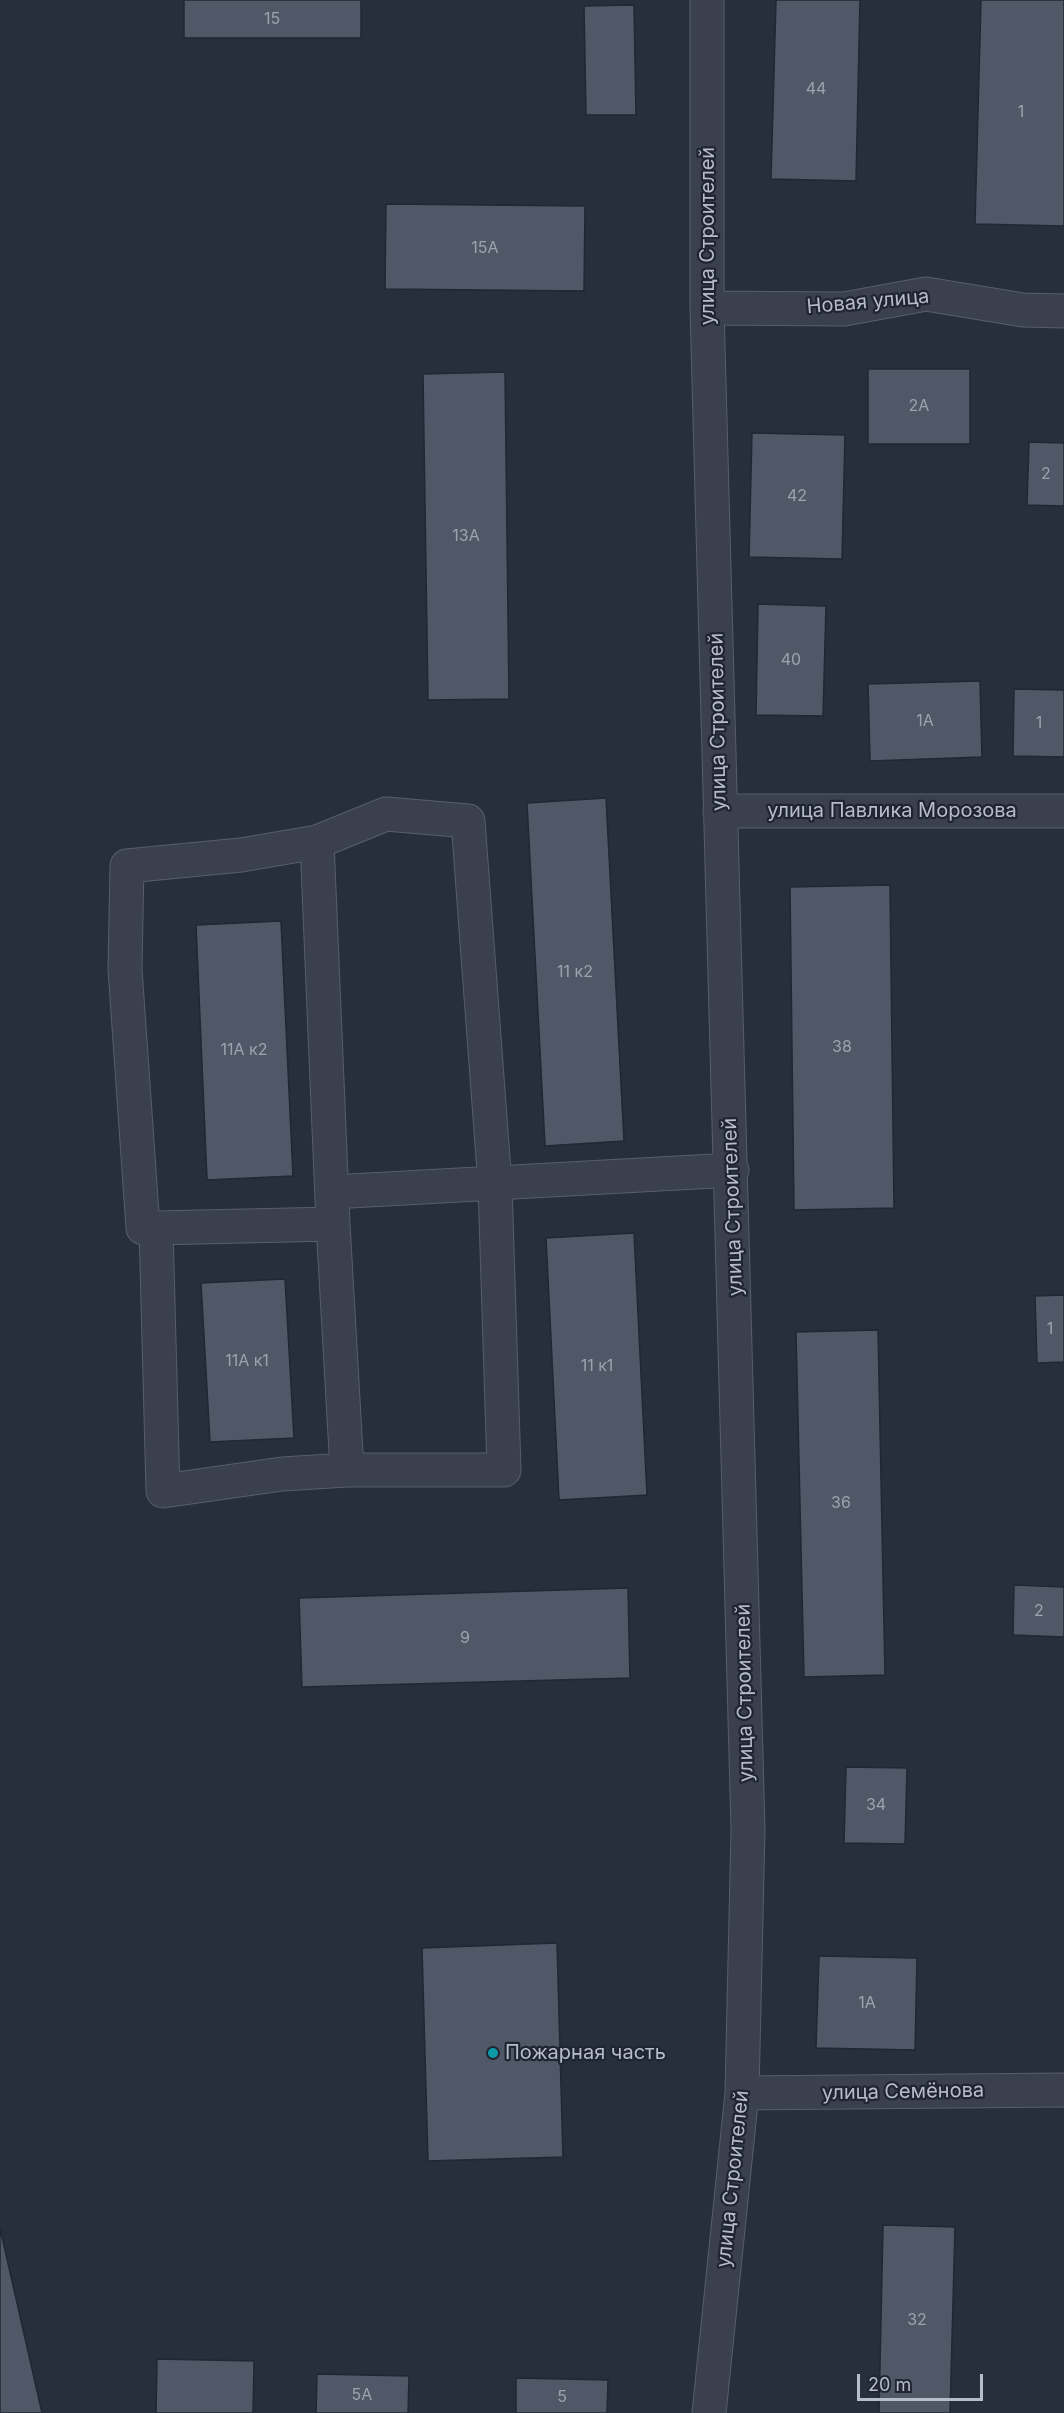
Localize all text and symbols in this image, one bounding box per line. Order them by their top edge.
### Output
house number: 15 [264,9,280,29]
house number: 44 [806,79,826,99]
house number: 1 [1018,102,1024,122]
street label: улица Строителей [696,147,720,325]
house number: 15А [471,238,499,258]
street label: Новая улица [806,285,930,319]
house number: 2А [909,396,929,416]
house number: 2 [1041,464,1051,484]
house number: 42 [787,486,807,506]
house number: 13А [452,526,480,546]
street label: улица Строителей [704,633,732,811]
house number: 40 [781,650,801,670]
house number: 1А [916,711,934,731]
house number: 1 [1036,713,1042,733]
street label: улица Павлика Морозова [767,799,1017,823]
house number: 11 к2 [557,962,593,982]
house number: 38 [832,1037,852,1057]
house number: 11А к2 [221,1040,267,1060]
street label: улица Строителей [718,1117,748,1297]
house number: 1 [1047,1319,1053,1339]
house number: 11А к1 [225,1351,269,1371]
house number: 11 к1 [581,1356,613,1376]
house number: 36 [831,1493,851,1513]
house number: 2 [1034,1601,1044,1621]
street label: улица Строителей [731,1604,759,1782]
house number: 9 [460,1628,470,1648]
house number: 34 [866,1795,886,1815]
house number: 1А [858,1993,876,2013]
place label: Пожарная часть [505,2041,666,2065]
marker: Пожарная часть [486,2046,500,2060]
street label: улица Семёнова [822,2079,984,2105]
street label: улица Строителей [712,2089,754,2269]
house number: 32 [907,2310,927,2330]
scale bar [860,2362,986,2400]
text: 20 m [868,2374,911,2395]
house number: 5А [352,2385,372,2405]
house number: 5 [557,2387,567,2407]

